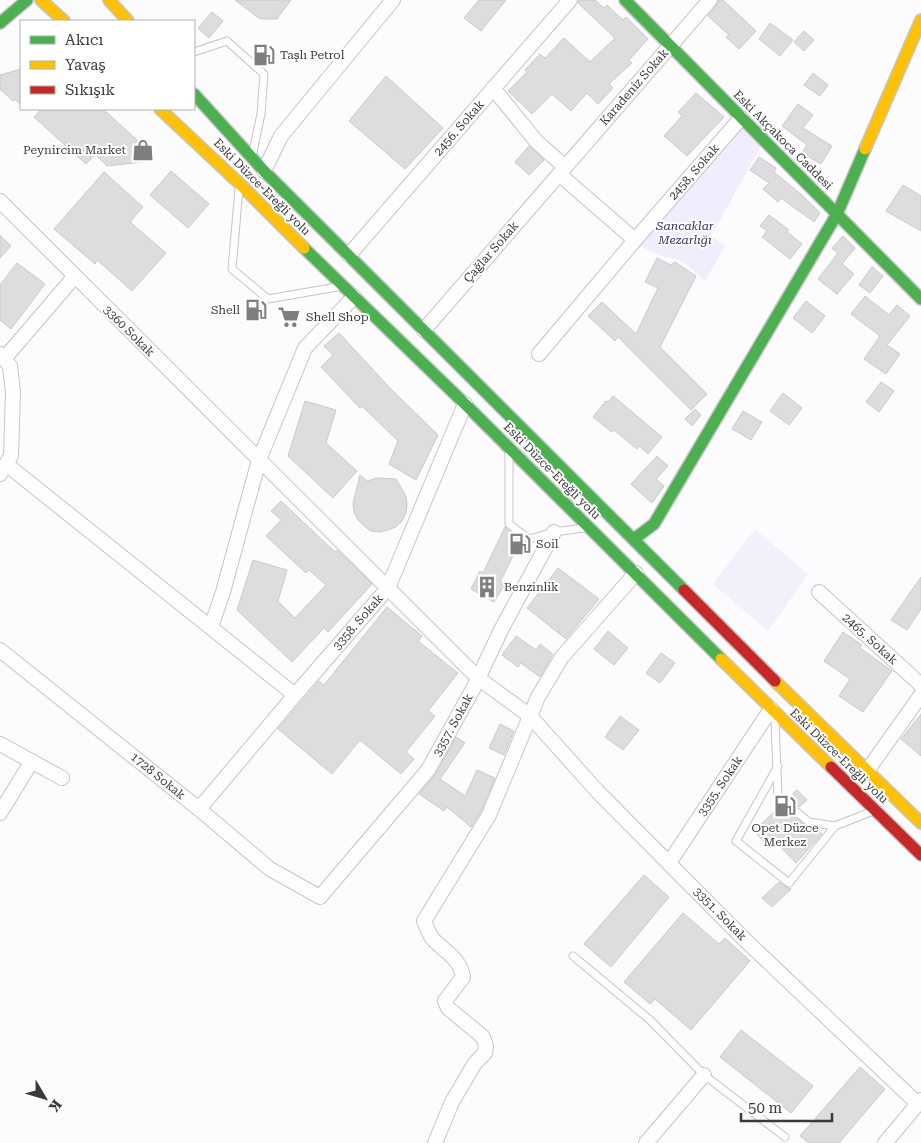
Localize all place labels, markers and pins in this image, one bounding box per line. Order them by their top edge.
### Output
fuel station icon: Taşlı Petrol [251,42,277,68]
place label: Taşlı Petrol [280,48,345,62]
shop icon: Peynircim Market [130,137,156,163]
place label: Peynircim Market [23,143,127,157]
fuel station icon: Shell [243,297,269,323]
place label: Shell [211,303,240,317]
supermarket icon: Shell Shop [276,304,302,330]
place label: Shell Shop [306,310,369,324]
fuel station icon: Soil [507,531,533,557]
place label: Soil [536,537,559,551]
building icon: Benzinlik [474,574,500,600]
place label: Benzinlik [504,580,559,594]
fuel station icon: Opet Düzce Merkez [772,793,798,819]
place label: Opet Düzce Merkez [751,821,819,849]

